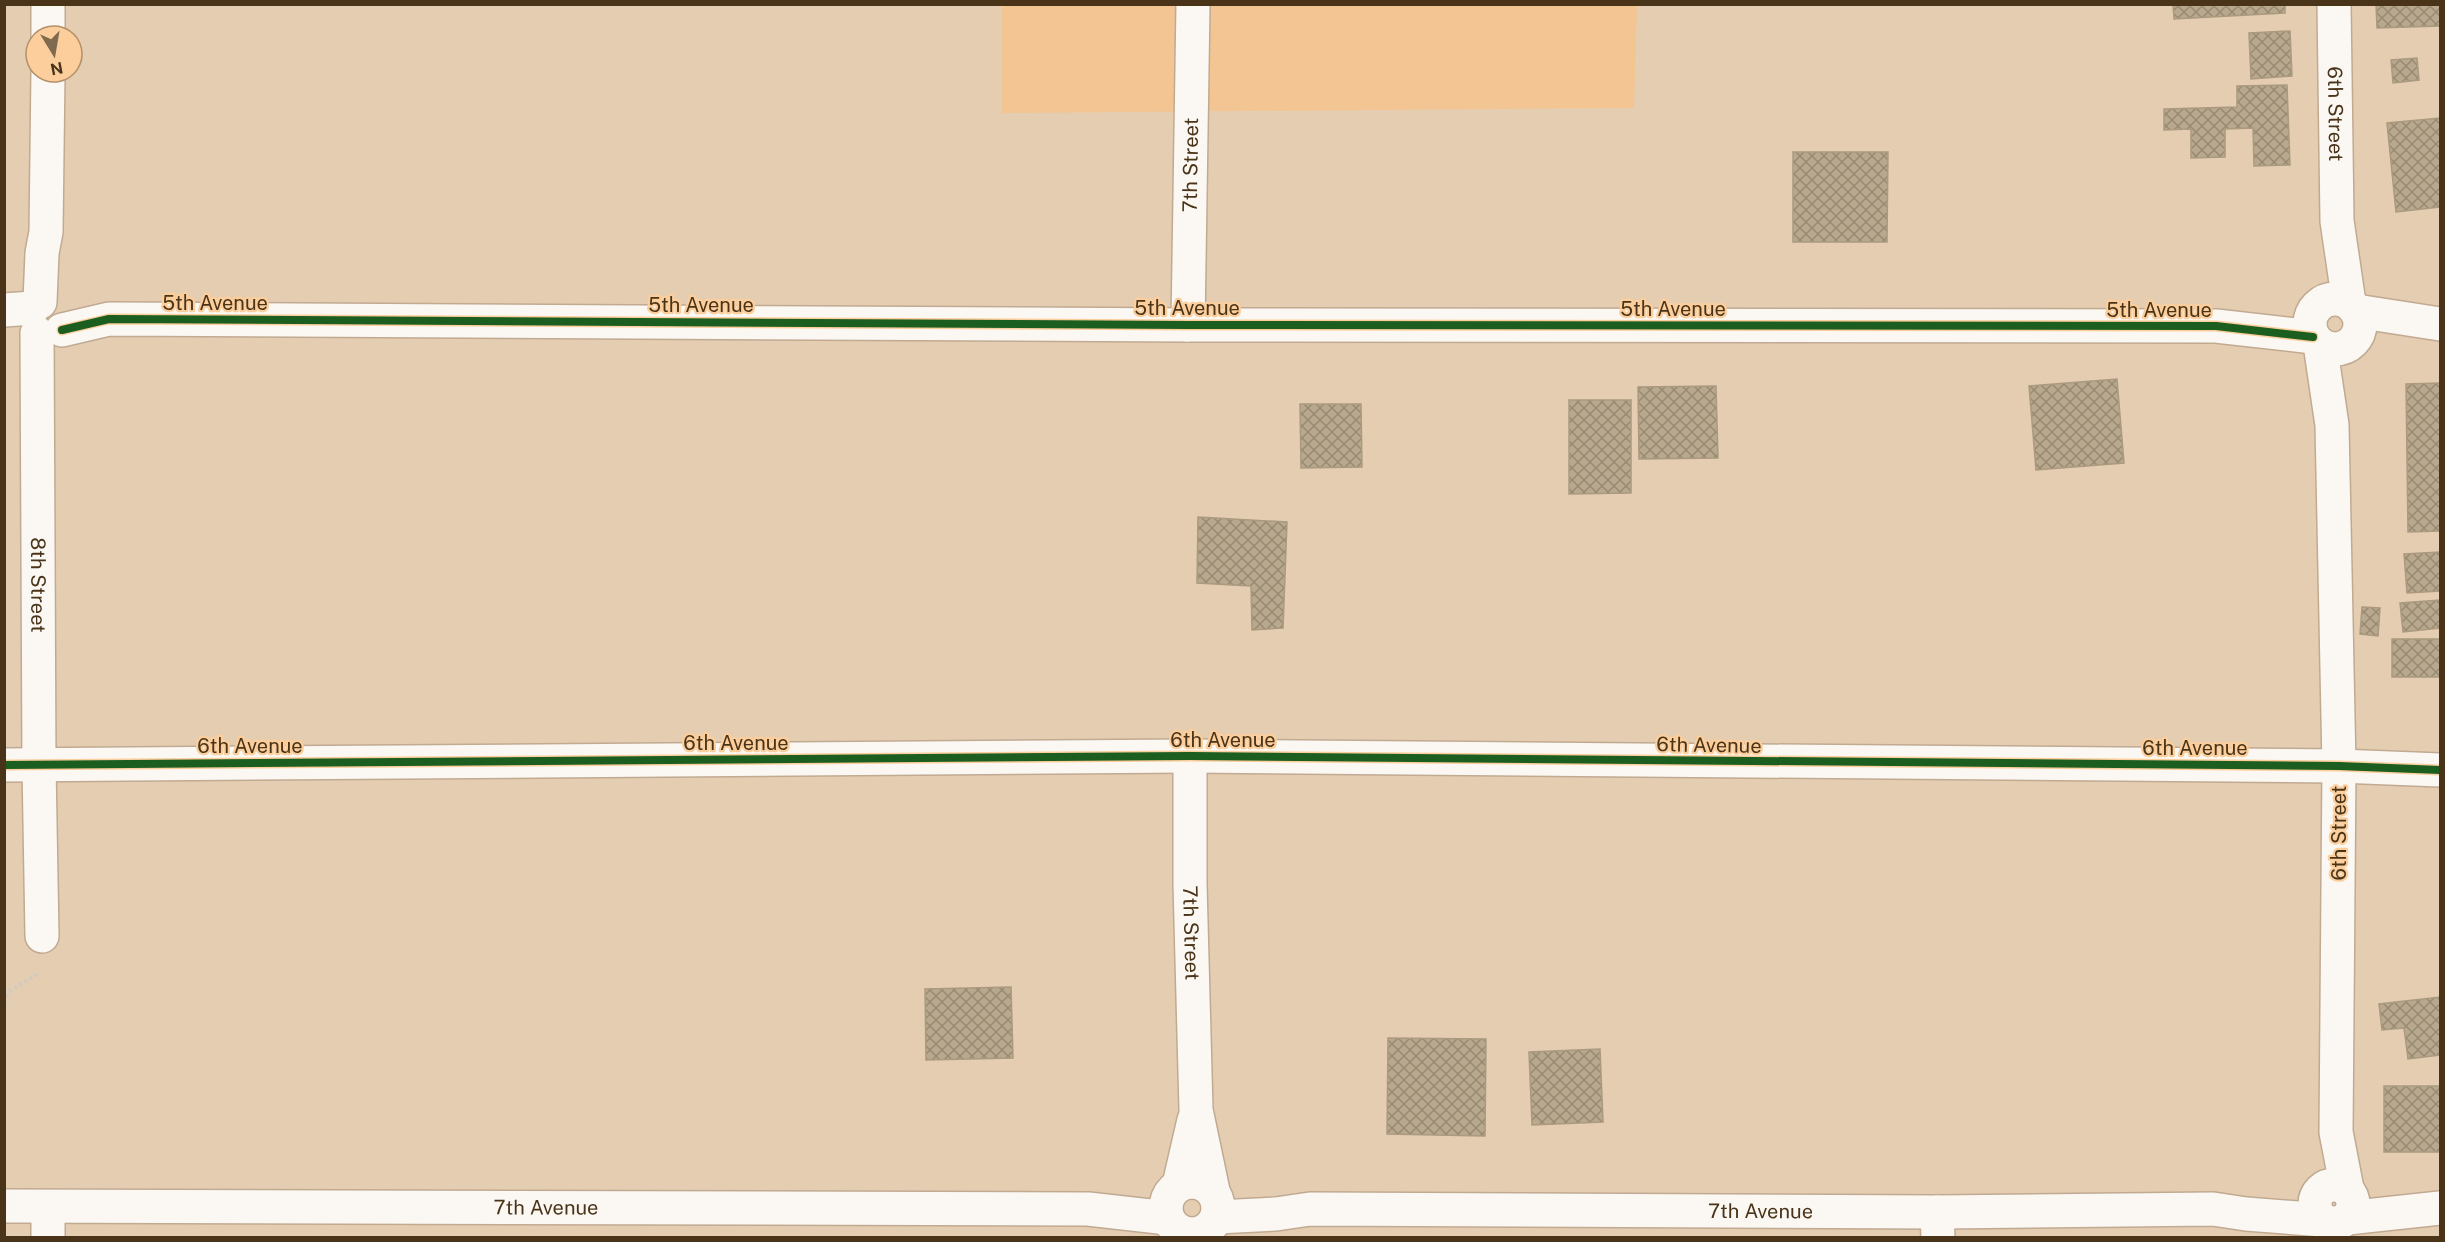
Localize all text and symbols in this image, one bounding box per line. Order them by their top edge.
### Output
north arrow [24,24,84,84]
text: N [49,58,65,79]
street label: 6th Street [2323,66,2348,162]
street label: 7th Street [1178,118,1203,213]
street label: 5th Avenue [162,291,268,315]
street label: 5th Avenue [648,293,754,317]
street label: 5th Avenue [1134,296,1240,320]
street label: 5th Avenue [1620,297,1726,321]
street label: 5th Avenue [2106,298,2212,322]
street label: 8th Street [26,537,50,633]
street label: 6th Avenue [1170,728,1276,752]
street label: 6th Avenue [683,731,789,755]
street label: 6th Avenue [1656,732,1762,758]
street label: 6th Avenue [197,734,303,758]
street label: 6th Avenue [2142,736,2248,760]
street label: 6th Street [2327,785,2351,881]
street label: 7th Street [1178,885,1205,981]
street label: 7th Avenue [493,1195,599,1220]
street label: 7th Avenue [1708,1199,1813,1223]

